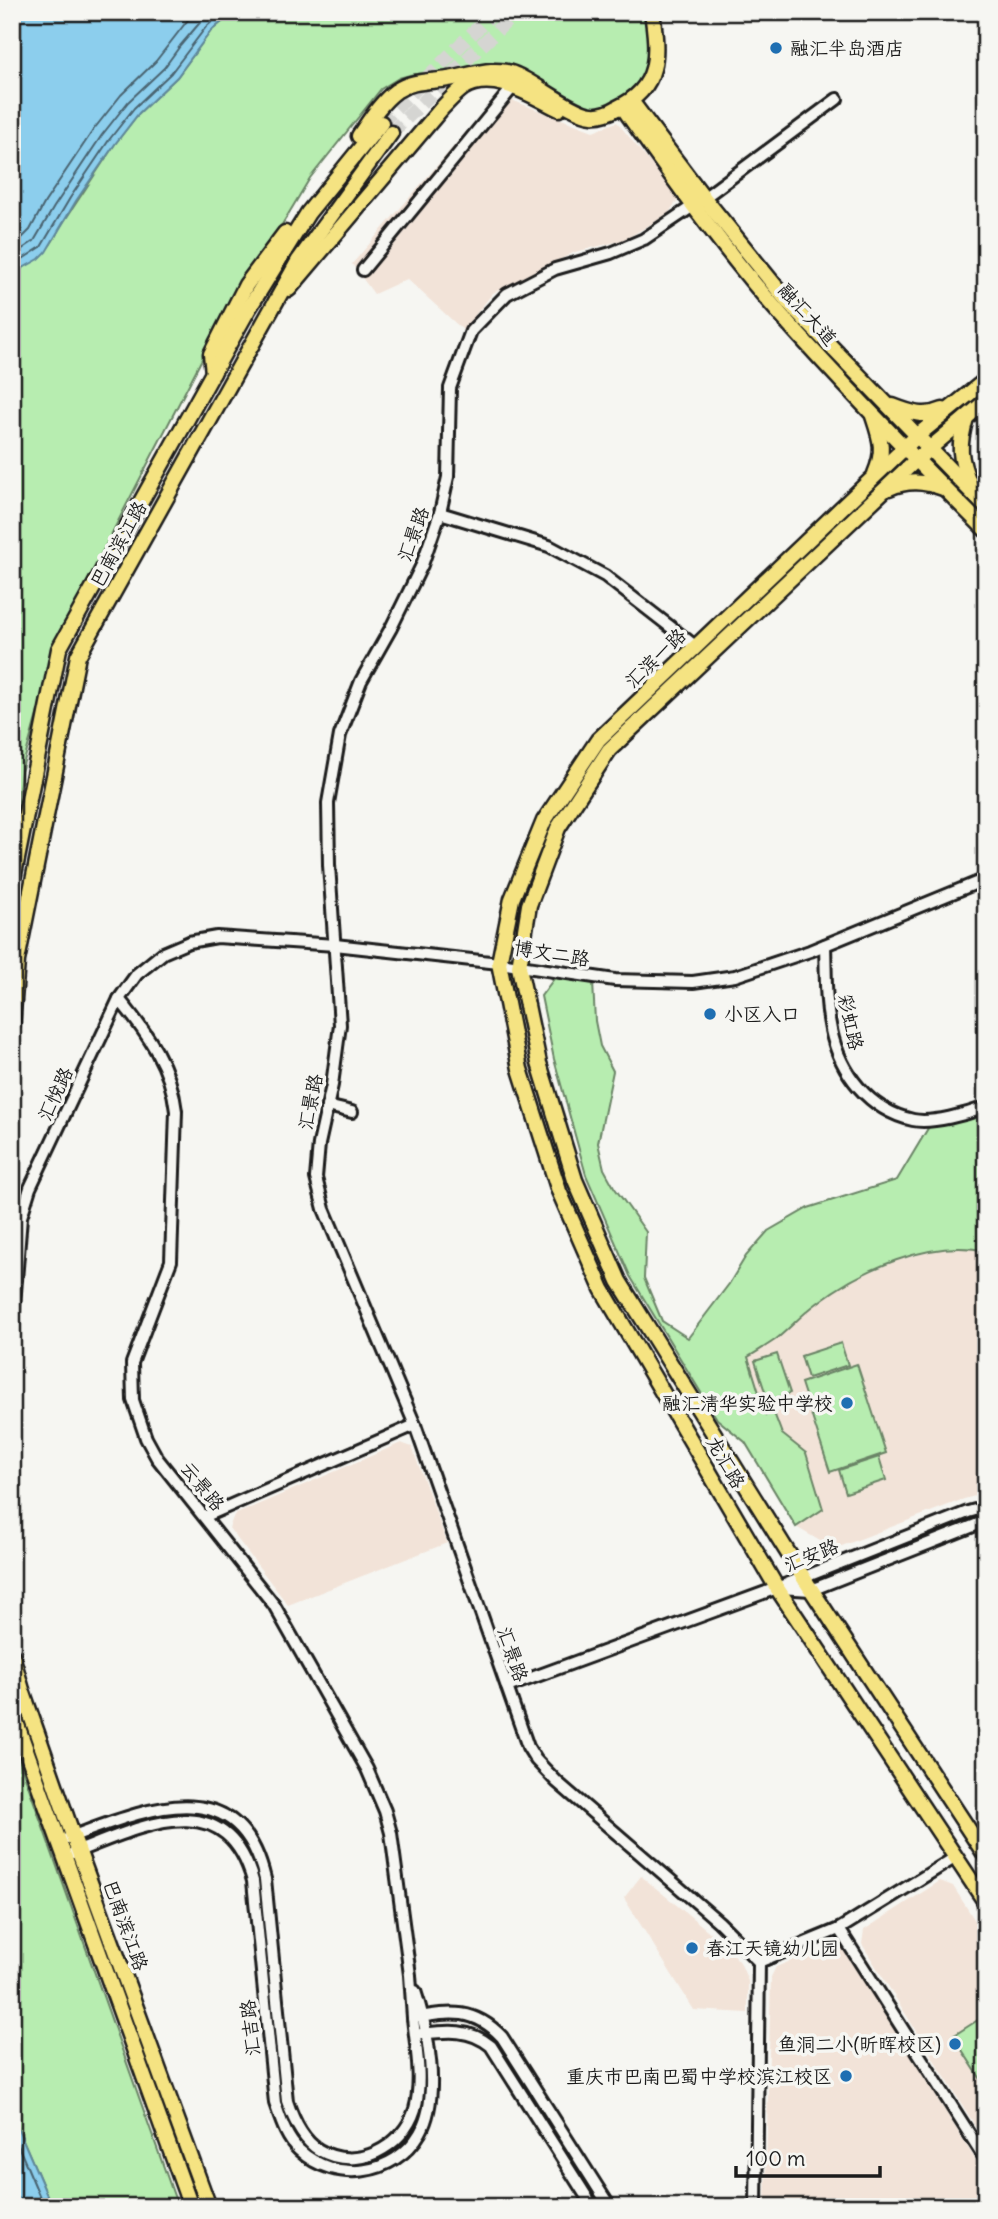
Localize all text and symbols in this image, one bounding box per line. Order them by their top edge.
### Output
place label: 融汇半岛酒店 [790,36,904,60]
marker: 融汇半岛酒店 [768,40,784,56]
street label: 融汇大道 [774,278,842,350]
street label: 巴南滨江路 [84,497,152,591]
street label: 汇景路 [392,503,434,565]
street label: 汇滨一路 [619,623,691,693]
street label: 博文二路 [513,935,591,971]
street label: 彩虹路 [833,992,869,1052]
place label: 小区入口 [724,1002,800,1026]
marker: 小区入口 [702,1006,718,1022]
street label: 汇悦路 [32,1063,78,1125]
street label: 汇景路 [293,1072,327,1132]
place label: 融汇清华实验中学校 [662,1391,833,1415]
marker: 融汇清华实验中学校 [839,1395,855,1411]
street label: 龙汇路 [701,1431,751,1493]
street label: 云景路 [176,1456,230,1516]
street label: 汇安路 [780,1533,842,1577]
street label: 汇景路 [492,1623,534,1685]
street label: 巴南滨江路 [98,1876,154,1974]
place label: 春江天镜幼儿园 [706,1936,839,1960]
marker: 春江天镜幼儿园 [684,1940,700,1956]
street label: 汇吉路 [235,1998,265,2058]
place label: 鱼洞二小(昕晖校区) [778,2032,941,2056]
marker: 鱼洞二小(昕晖校区) [947,2036,963,2052]
place label: 重庆市巴南巴蜀中学校滨江校区 [566,2064,832,2088]
marker: 重庆市巴南巴蜀中学校滨江校区 [838,2068,854,2084]
scale bar [736,2135,879,2179]
text: 100 m [746,2145,805,2172]

